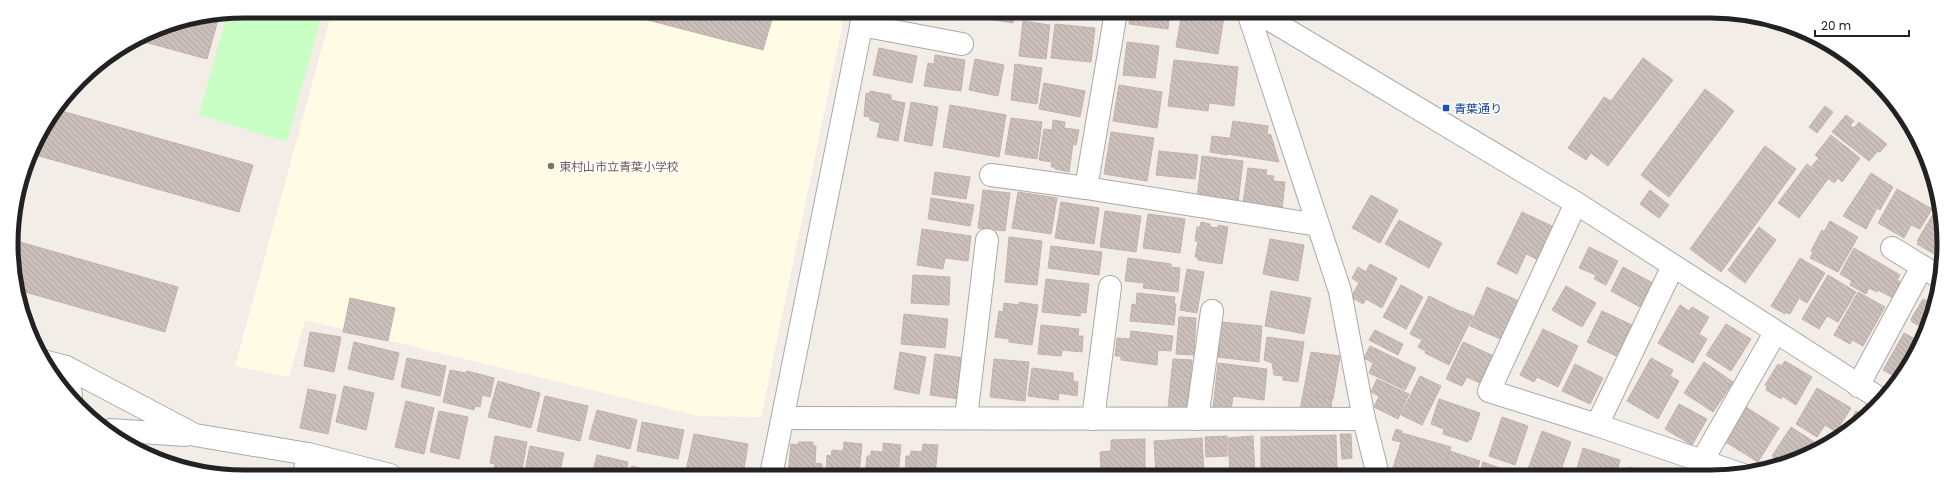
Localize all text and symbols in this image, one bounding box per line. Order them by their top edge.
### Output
scale bar [1815,12,1909,38]
text: 20 m [1821,17,1851,34]
place label: 青葉通り [1454,100,1502,117]
marker: 青葉通り [1441,103,1451,113]
place label: 東村山市立青葉小学校 [559,158,679,175]
marker: 東村山市立青葉小学校 [546,161,556,171]

